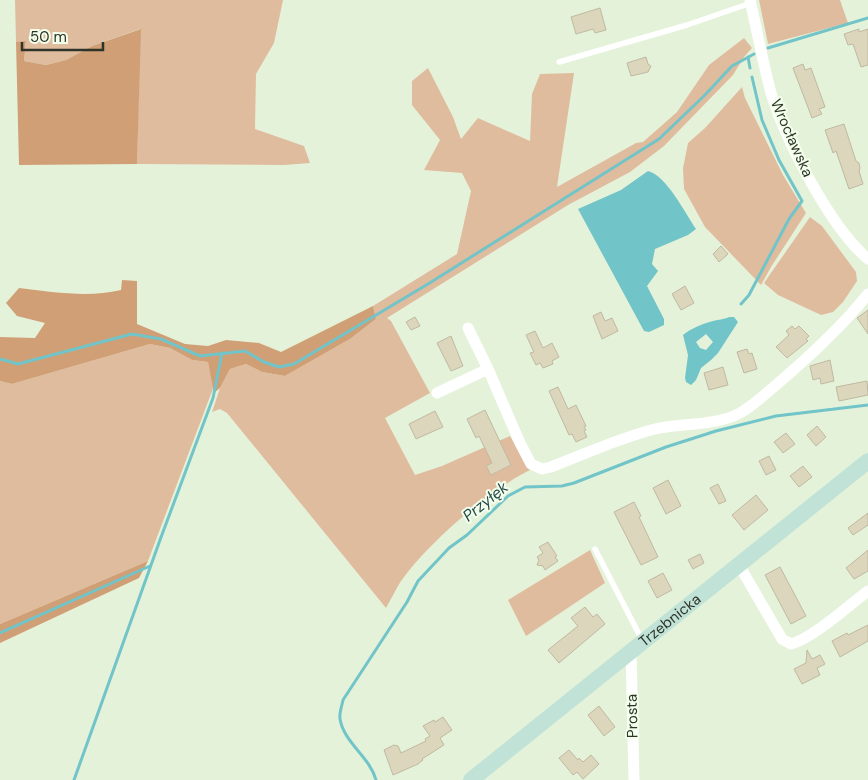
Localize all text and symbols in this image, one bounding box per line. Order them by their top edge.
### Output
scale bar [22,20,104,52]
text: 50 m [30,27,67,47]
street label: Wrocławska [766,96,818,180]
water label: Przyłęk [458,476,513,526]
street label: Trzebnicka [635,589,705,651]
street label: Prosta [622,694,642,738]

